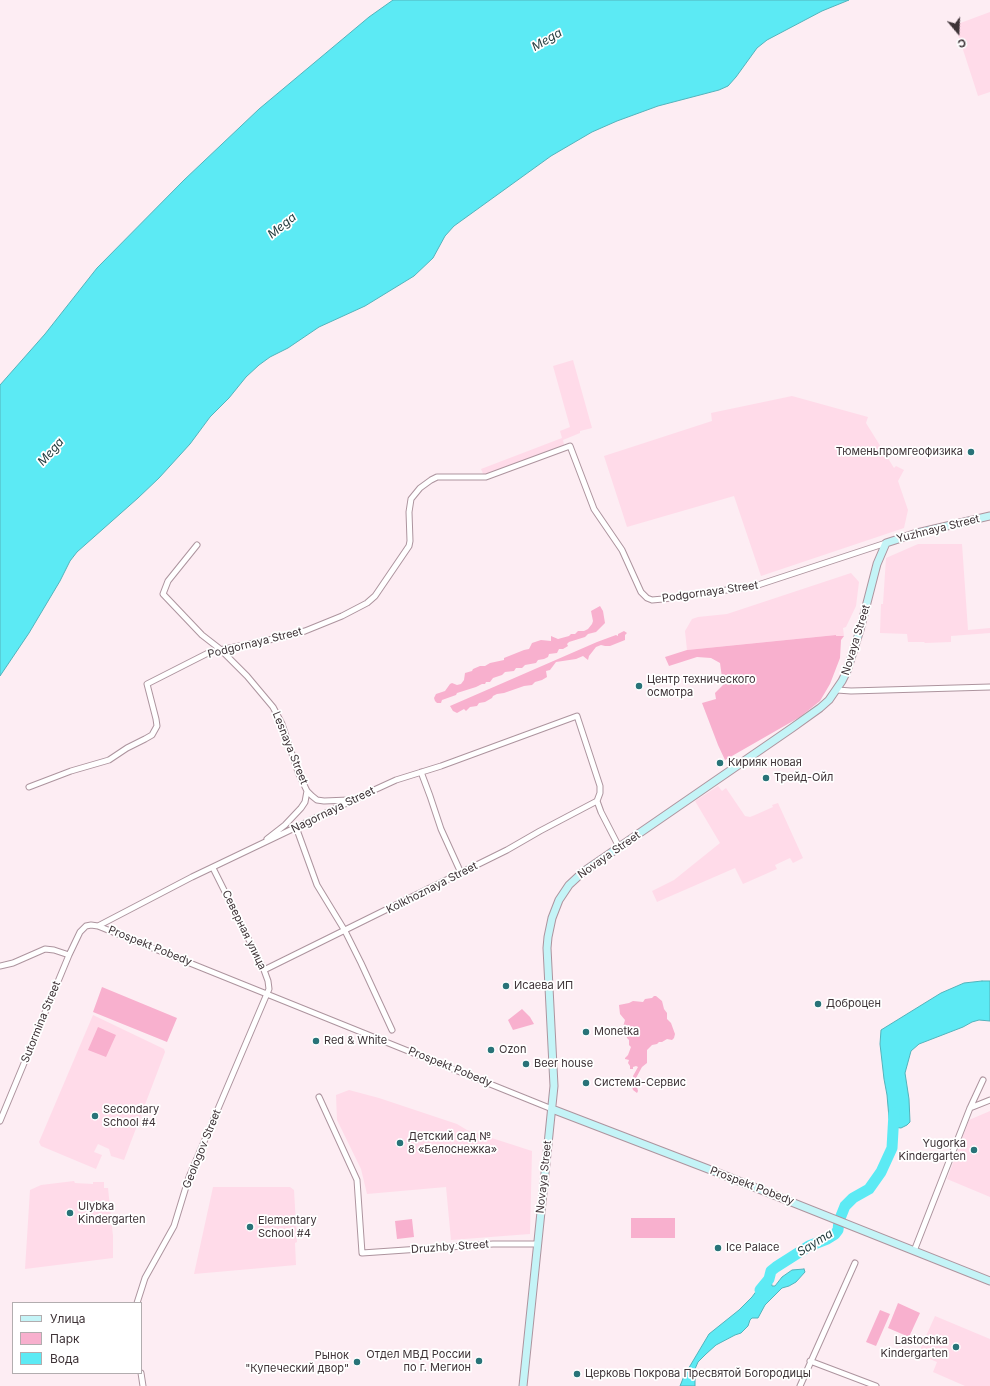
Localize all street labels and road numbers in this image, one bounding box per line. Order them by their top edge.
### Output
street label: Yuzhnaya Street [895,512,981,546]
street label: Podgornaya Street [661,579,759,605]
street label: Novaya Street [839,603,873,677]
street label: Podgornaya Street [206,625,304,661]
street label: Lesnaya Street [269,710,311,786]
street label: Nagornaya Street [289,784,377,836]
street label: Novaya Street [575,829,643,881]
street label: Kolkhoznaya Street [384,859,480,917]
street label: Северная улица [219,888,269,972]
street label: Prospekt Pobedy [106,923,194,969]
street label: Sutormina Street [19,979,63,1065]
street label: Prospekt Pobedy [406,1044,494,1090]
street label: Geologov Street [180,1108,224,1190]
street label: Novaya Street [534,1140,554,1214]
street label: Prospekt Pobedy [708,1164,796,1208]
street label: Druzhby Street [411,1238,489,1256]

